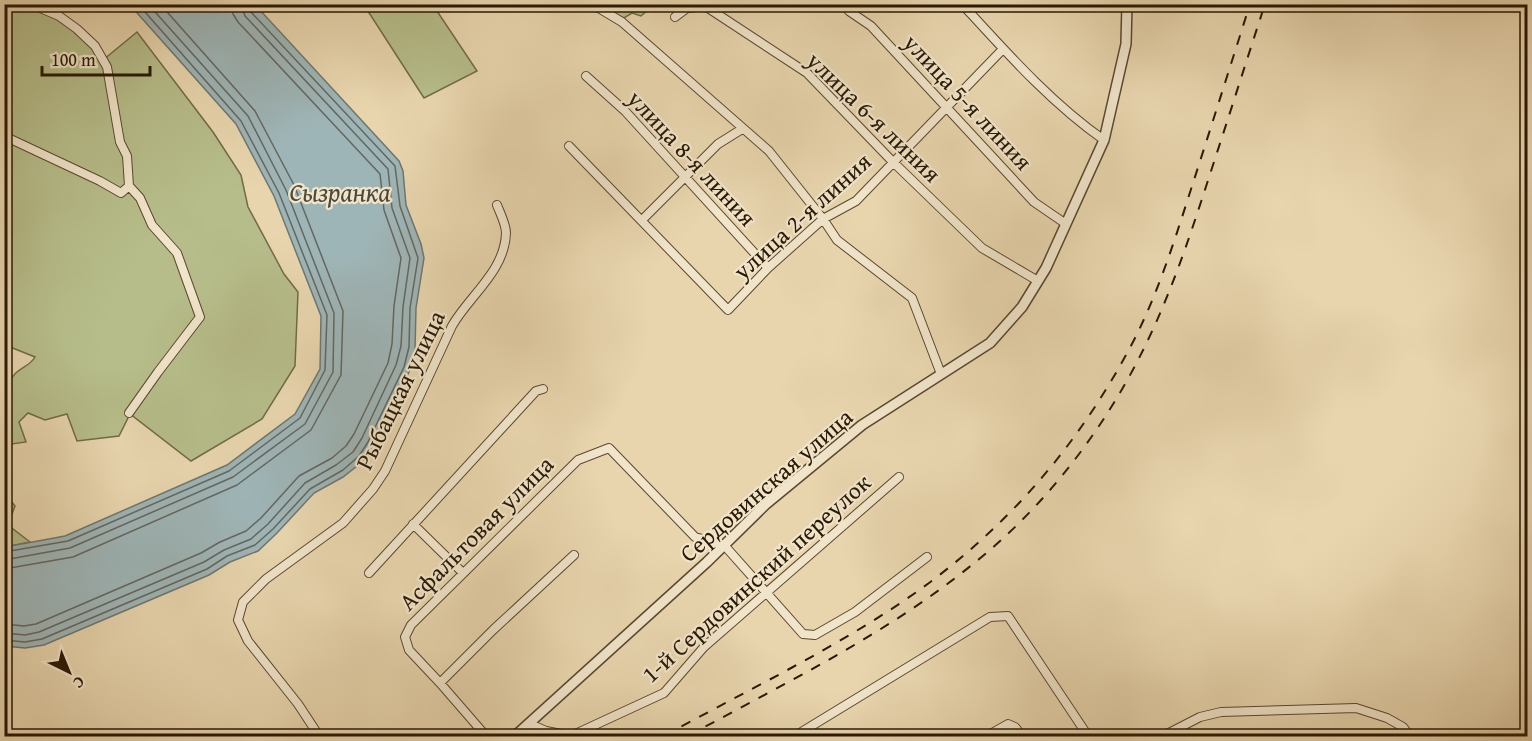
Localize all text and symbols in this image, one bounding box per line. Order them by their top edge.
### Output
street label: улица 5-я линия [895,25,1041,178]
scale bar [42,39,150,77]
street label: улица 6-я линия [798,43,949,190]
text: 100 m [51,46,96,73]
street label: улица 8-я линия [619,81,765,234]
street label: улица 2-я линия [724,144,879,288]
water label: Сызранка [289,172,391,211]
street label: Рыбацкая улица [346,304,454,476]
street label: Сердовинская улица [672,399,861,570]
street label: Асфальтовая улица [391,447,562,618]
street label: 1-й Сердовинский переулок [634,465,879,691]
north arrow [39,642,99,702]
text: С [68,671,91,695]

